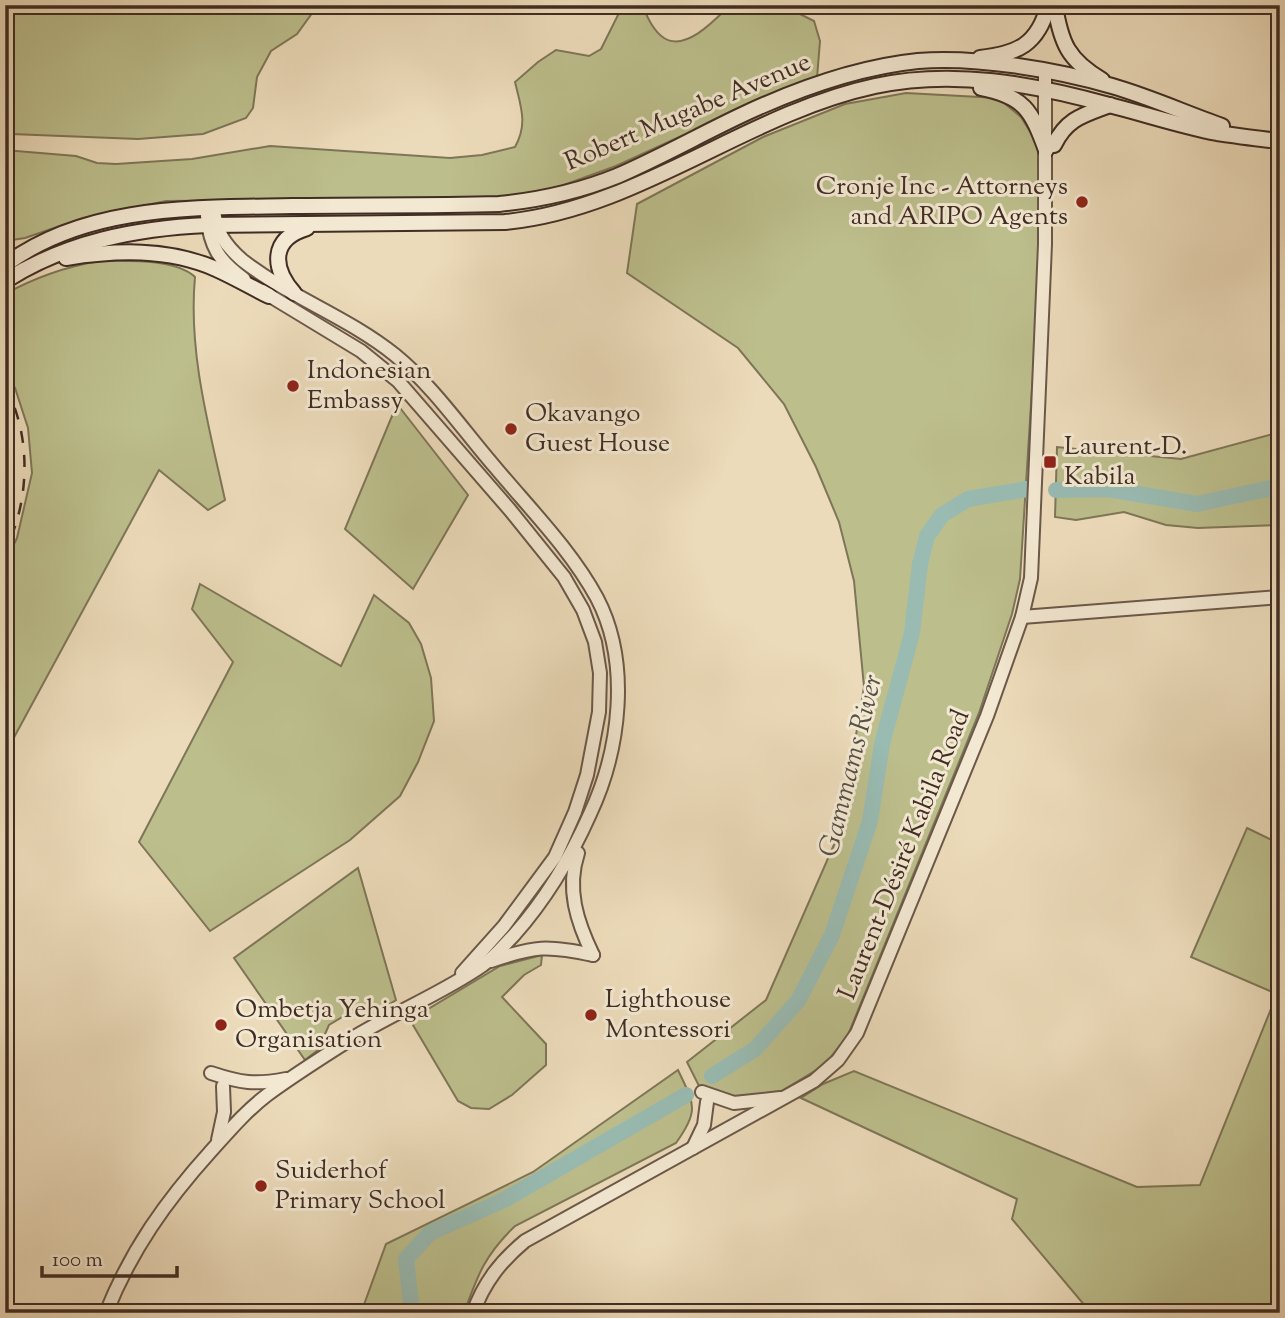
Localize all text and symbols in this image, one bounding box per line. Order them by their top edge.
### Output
street label: Robert Mugabe Avenue [559,44,817,182]
place label: Cronje Inc - Attorneys and ARIPO Agents [816,169,1068,236]
marker: Cronje Inc - Attorneys and ARIPO Agents [1074,194,1090,210]
place label: Indonesian Embassy [307,353,431,420]
marker: Indonesian Embassy [285,378,301,394]
place label: Okavango Guest House [525,396,670,463]
marker: Okavango Guest House [503,421,519,437]
place label: Laurent-D. Kabila [1064,429,1187,496]
marker: Laurent-D. Kabila [1042,454,1058,470]
water label: Gammams River [810,670,894,861]
street label: Laurent-Désiré Kabila Road [830,704,980,1006]
place label: Lighthouse Montessori [605,982,731,1049]
place label: Ombetja Yehinga Organisation [235,992,429,1059]
marker: Lighthouse Montessori [583,1007,599,1023]
marker: Ombetja Yehinga Organisation [213,1017,229,1033]
place label: Suiderhof Primary School [275,1153,445,1220]
marker: Suiderhof Primary School [253,1178,269,1194]
scale bar [42,1234,177,1278]
text: 100 m [52,1246,103,1276]

